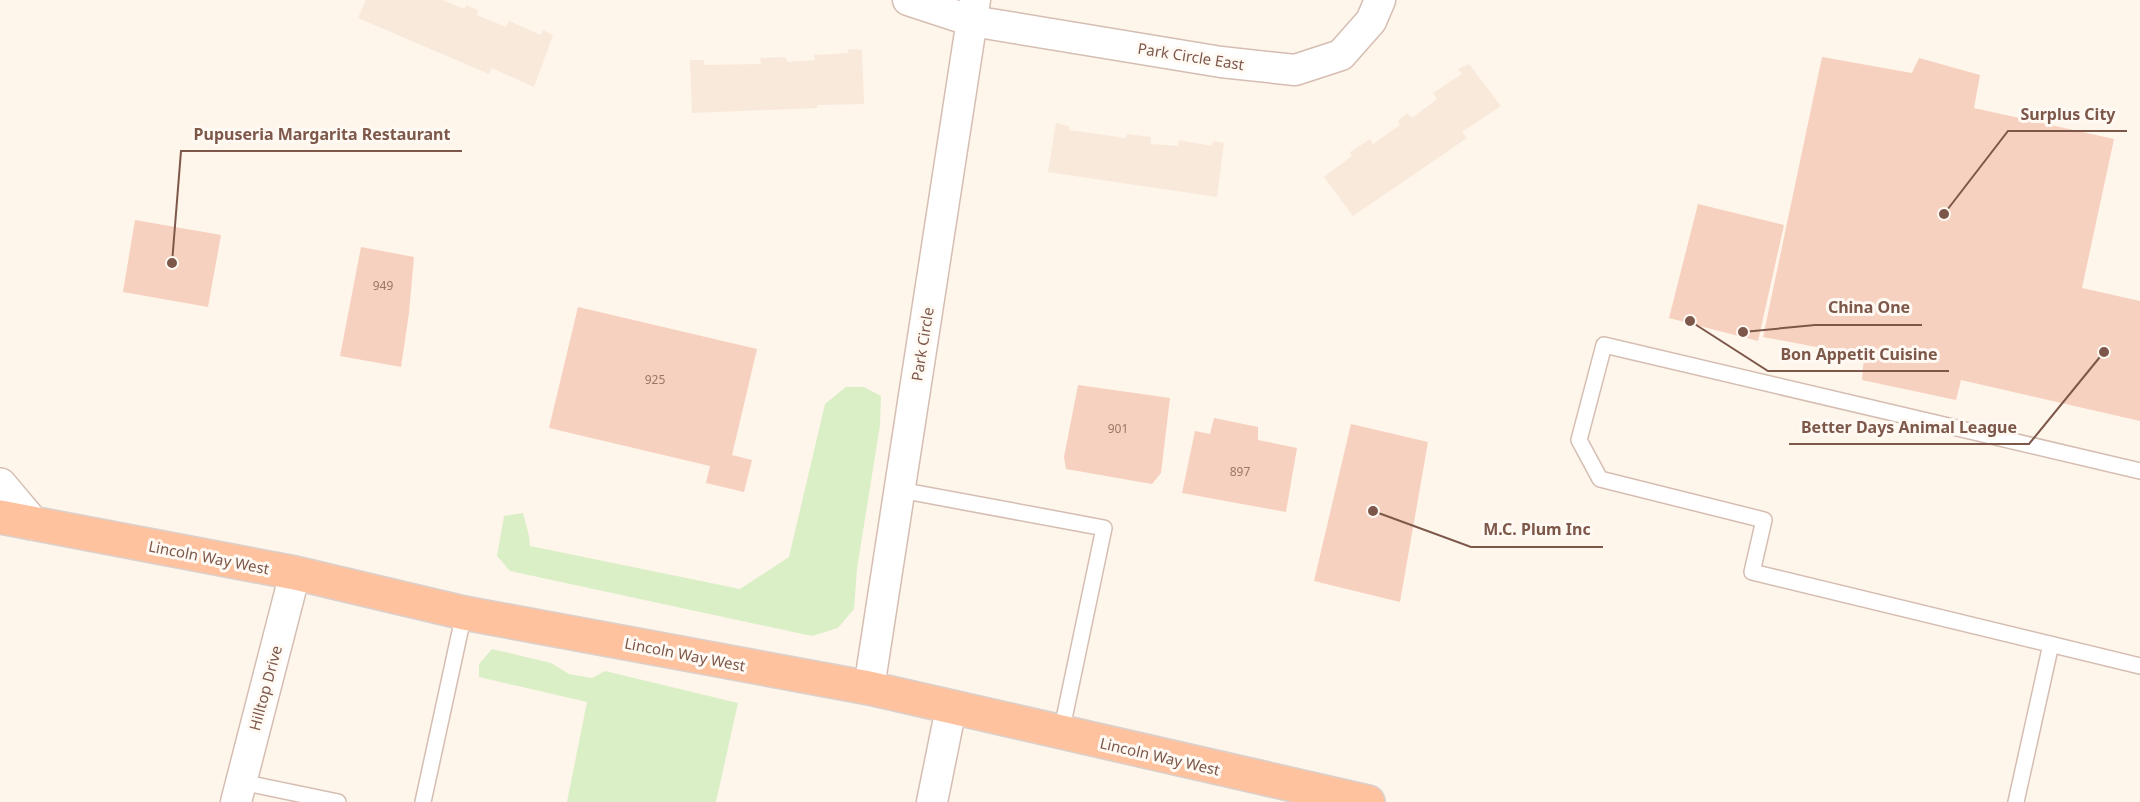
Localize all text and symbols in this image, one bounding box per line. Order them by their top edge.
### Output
street label: Park Circle East [1136,38,1246,74]
callout: Surplus City [2008,97,2127,131]
text: Surplus City [2021,103,2116,125]
callout: Pupuseria Margarita Restaurant [181,117,462,151]
text: Pupuseria Margarita Restaurant [194,123,450,145]
house number: 949 [373,277,393,294]
callout: China One [1815,291,1922,325]
text: China One [1828,296,1910,318]
street label: Park Circle [906,306,938,382]
callout: Bon Appetit Cuisine [1768,337,1949,371]
text: Bon Appetit Cuisine [1780,343,1938,365]
house number: 925 [645,371,665,388]
callout: Better Days Animal League [1789,410,2029,444]
text: Better Days Animal League [1801,416,2017,438]
house number: 901 [1108,420,1128,437]
house number: 897 [1230,463,1250,480]
callout: M.C. Plum Inc [1471,513,1603,547]
text: M.C. Plum Inc [1483,518,1591,540]
street label: Lincoln Way West [147,535,272,579]
street label: Lincoln Way West [623,632,748,676]
street label: Hilltop Drive [244,643,286,733]
street label: Lincoln Way West [1098,732,1223,780]

